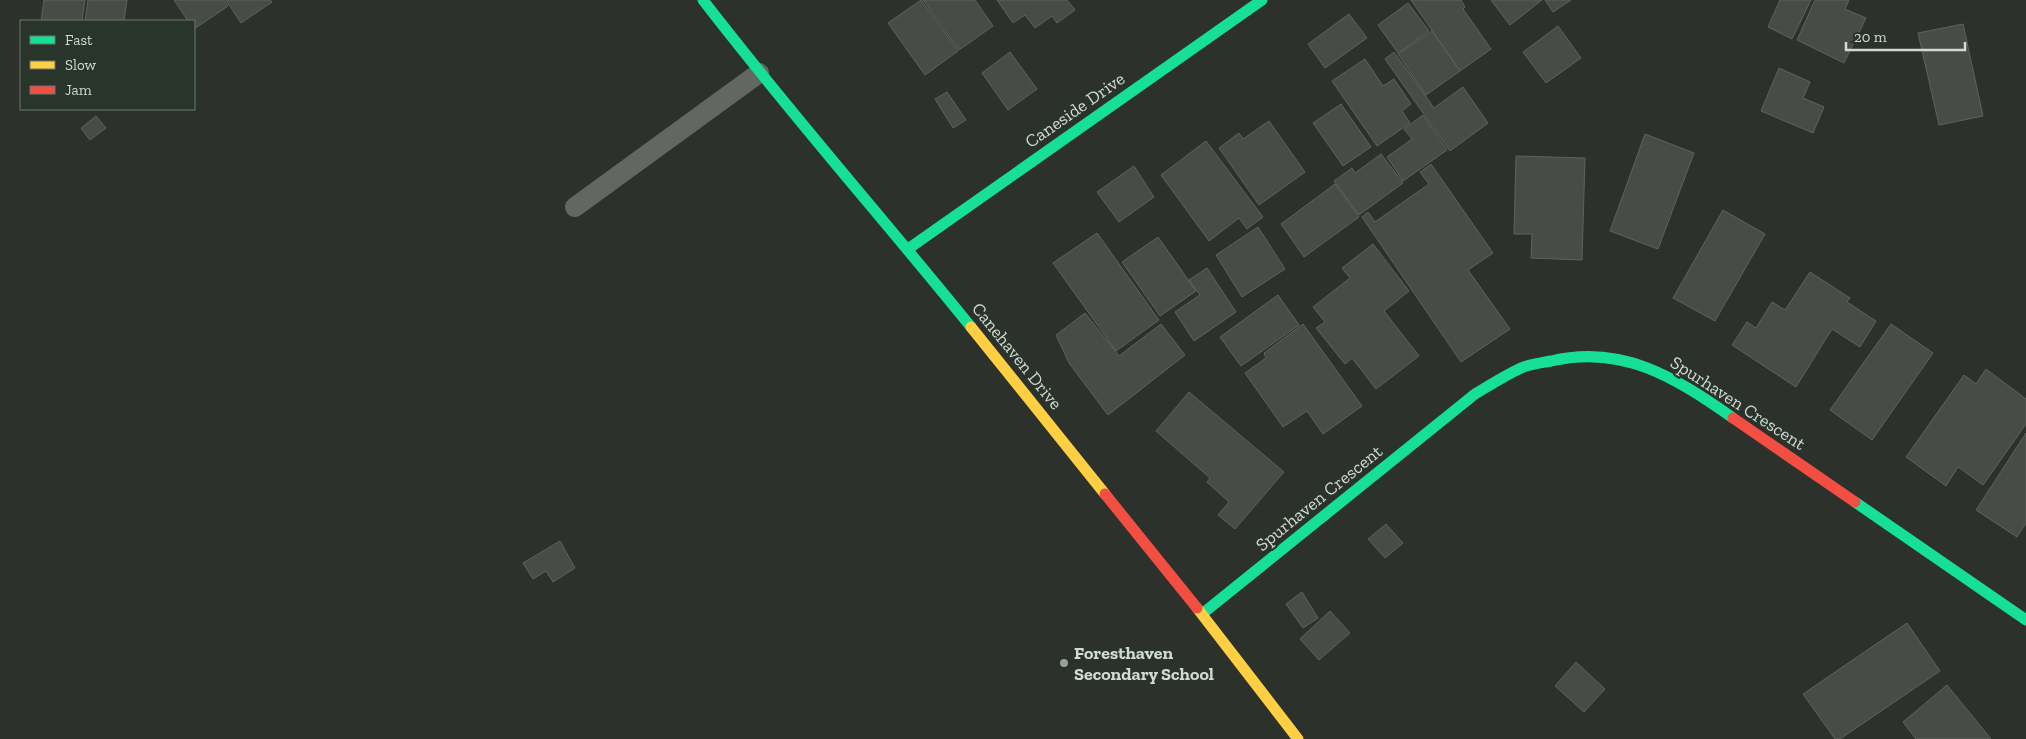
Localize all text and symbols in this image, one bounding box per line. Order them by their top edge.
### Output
legend [20,20,195,110]
scale bar [1846,20,1965,52]
text: 20 m [1854,28,1887,46]
text: Fast [65,31,93,49]
text: Slow [65,56,97,74]
street label: Caneside Drive [1021,67,1129,153]
text: Jam [65,81,92,99]
street label: Canehaven Drive [967,298,1067,414]
street label: Spurhaven Crescent [1666,351,1810,455]
street label: Spurhaven Crescent [1251,440,1387,556]
place label: Foresthaven Secondary School [1074,642,1214,685]
marker: Foresthaven Secondary School [1058,657,1070,669]

